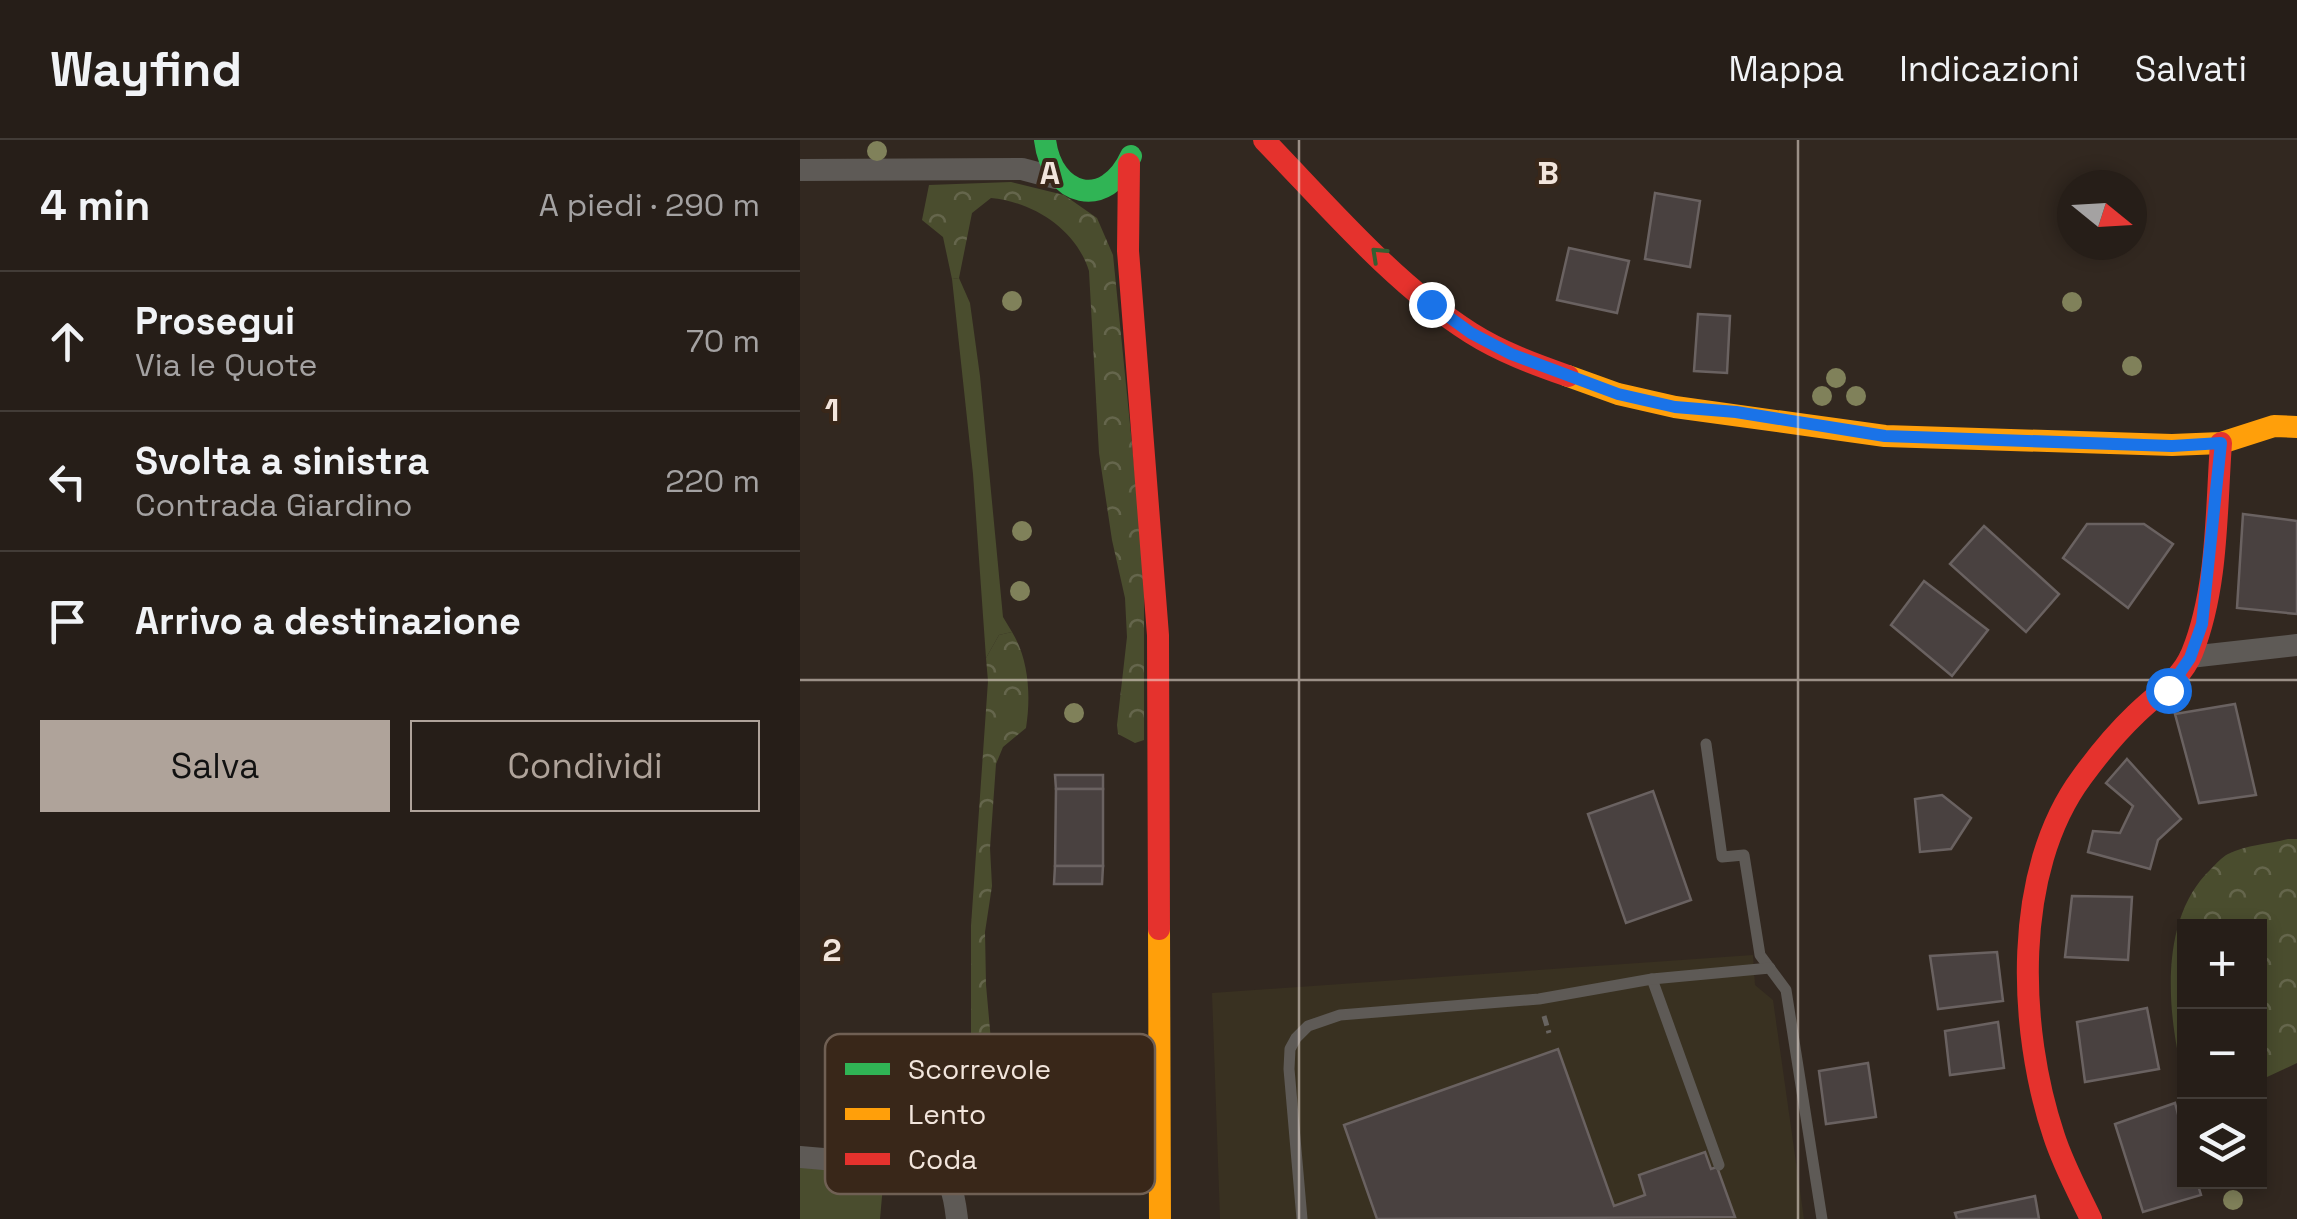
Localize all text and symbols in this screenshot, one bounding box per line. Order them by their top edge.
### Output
text: Wayfind [50,39,242,100]
text: Mappa [1729,47,1844,91]
text: Indicazioni [1899,47,2080,91]
text: Salvati [2135,47,2247,91]
text: A [1040,153,1060,193]
text: B [1537,153,1559,193]
north arrow [2057,170,2147,260]
text: 4 min [40,179,150,232]
text: A piedi · 290 m [539,185,760,225]
one-way arrow [1371,248,1390,266]
route end [1409,282,1455,328]
text: Prosegui [135,297,295,345]
icon: ahead [40,314,95,369]
text: 70 m [686,321,760,361]
text: Via le Quote [135,345,318,385]
text: 1 [825,390,839,430]
text: Svolta a sinistra [135,437,429,485]
icon: left [40,454,95,509]
text: 220 m [665,461,760,501]
text: Contrada Giardino [135,485,413,525]
icon: arrive [40,594,95,649]
text: Arrivo a destinazione [135,597,521,645]
route start [2146,668,2192,714]
button: Salva [40,720,390,812]
button: Condividi [410,720,760,812]
map controls [2177,919,2267,1189]
button: + [2177,919,2267,1009]
text: 2 [822,930,842,970]
button: − [2177,1009,2267,1099]
legend [825,1034,1155,1194]
text: Scorrevole [908,1051,1051,1087]
text: Lento [908,1096,986,1132]
button: layers [2177,1099,2267,1189]
text: Coda [908,1141,977,1177]

